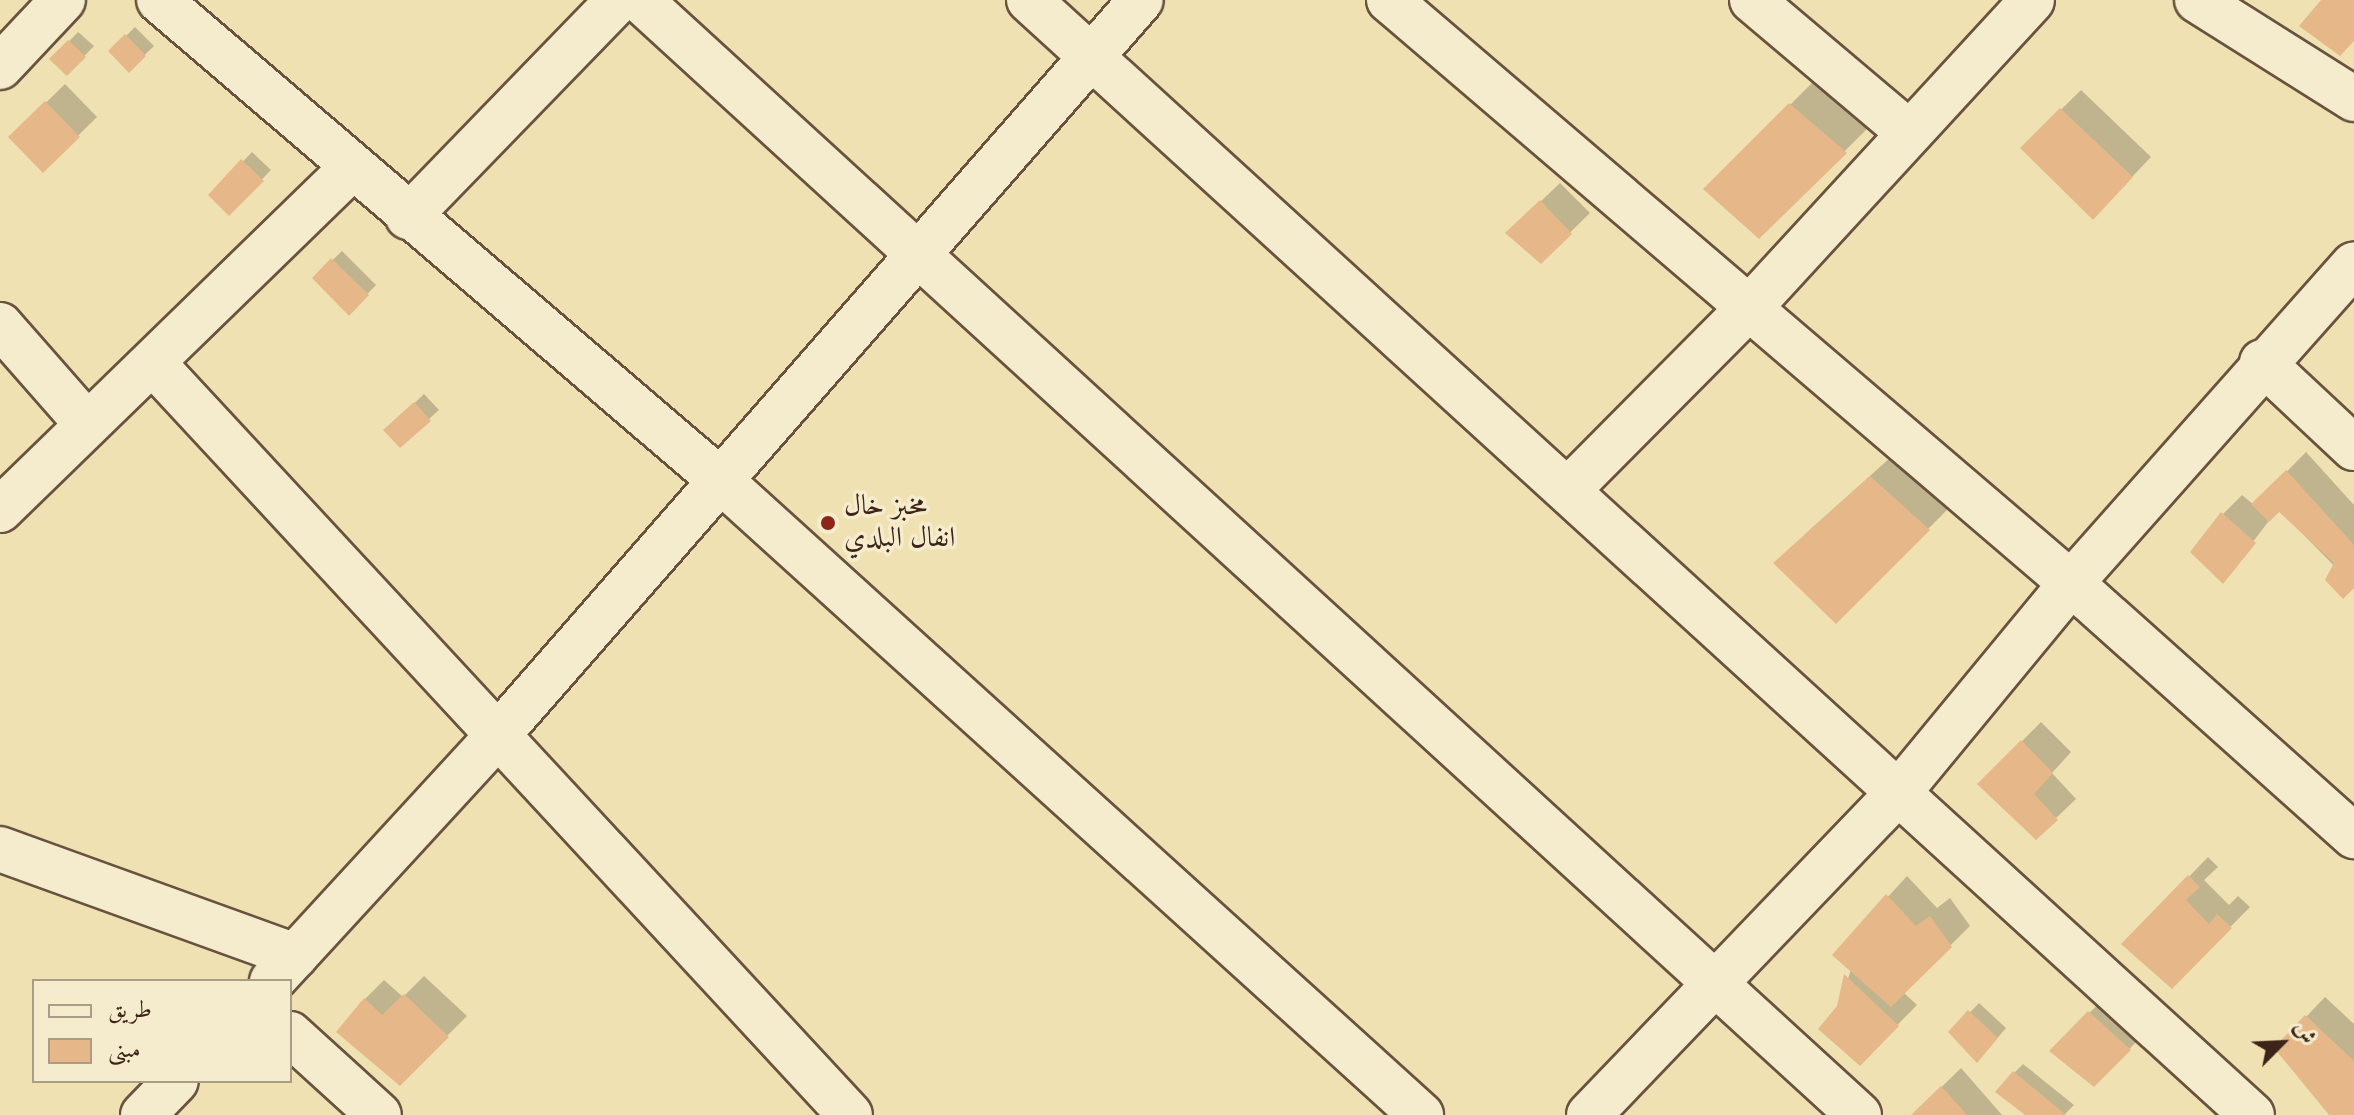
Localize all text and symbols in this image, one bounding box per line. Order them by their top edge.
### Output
place label: مخبز خال انفال البلدي [844,490,955,556]
marker: مخبز خال انفال البلدي [819,514,837,532]
legend [32,979,292,1083]
text: طريق [108,999,152,1023]
north arrow [2242,1003,2322,1083]
text: ش [2289,1019,2318,1048]
text: مبنى [108,1039,141,1063]

